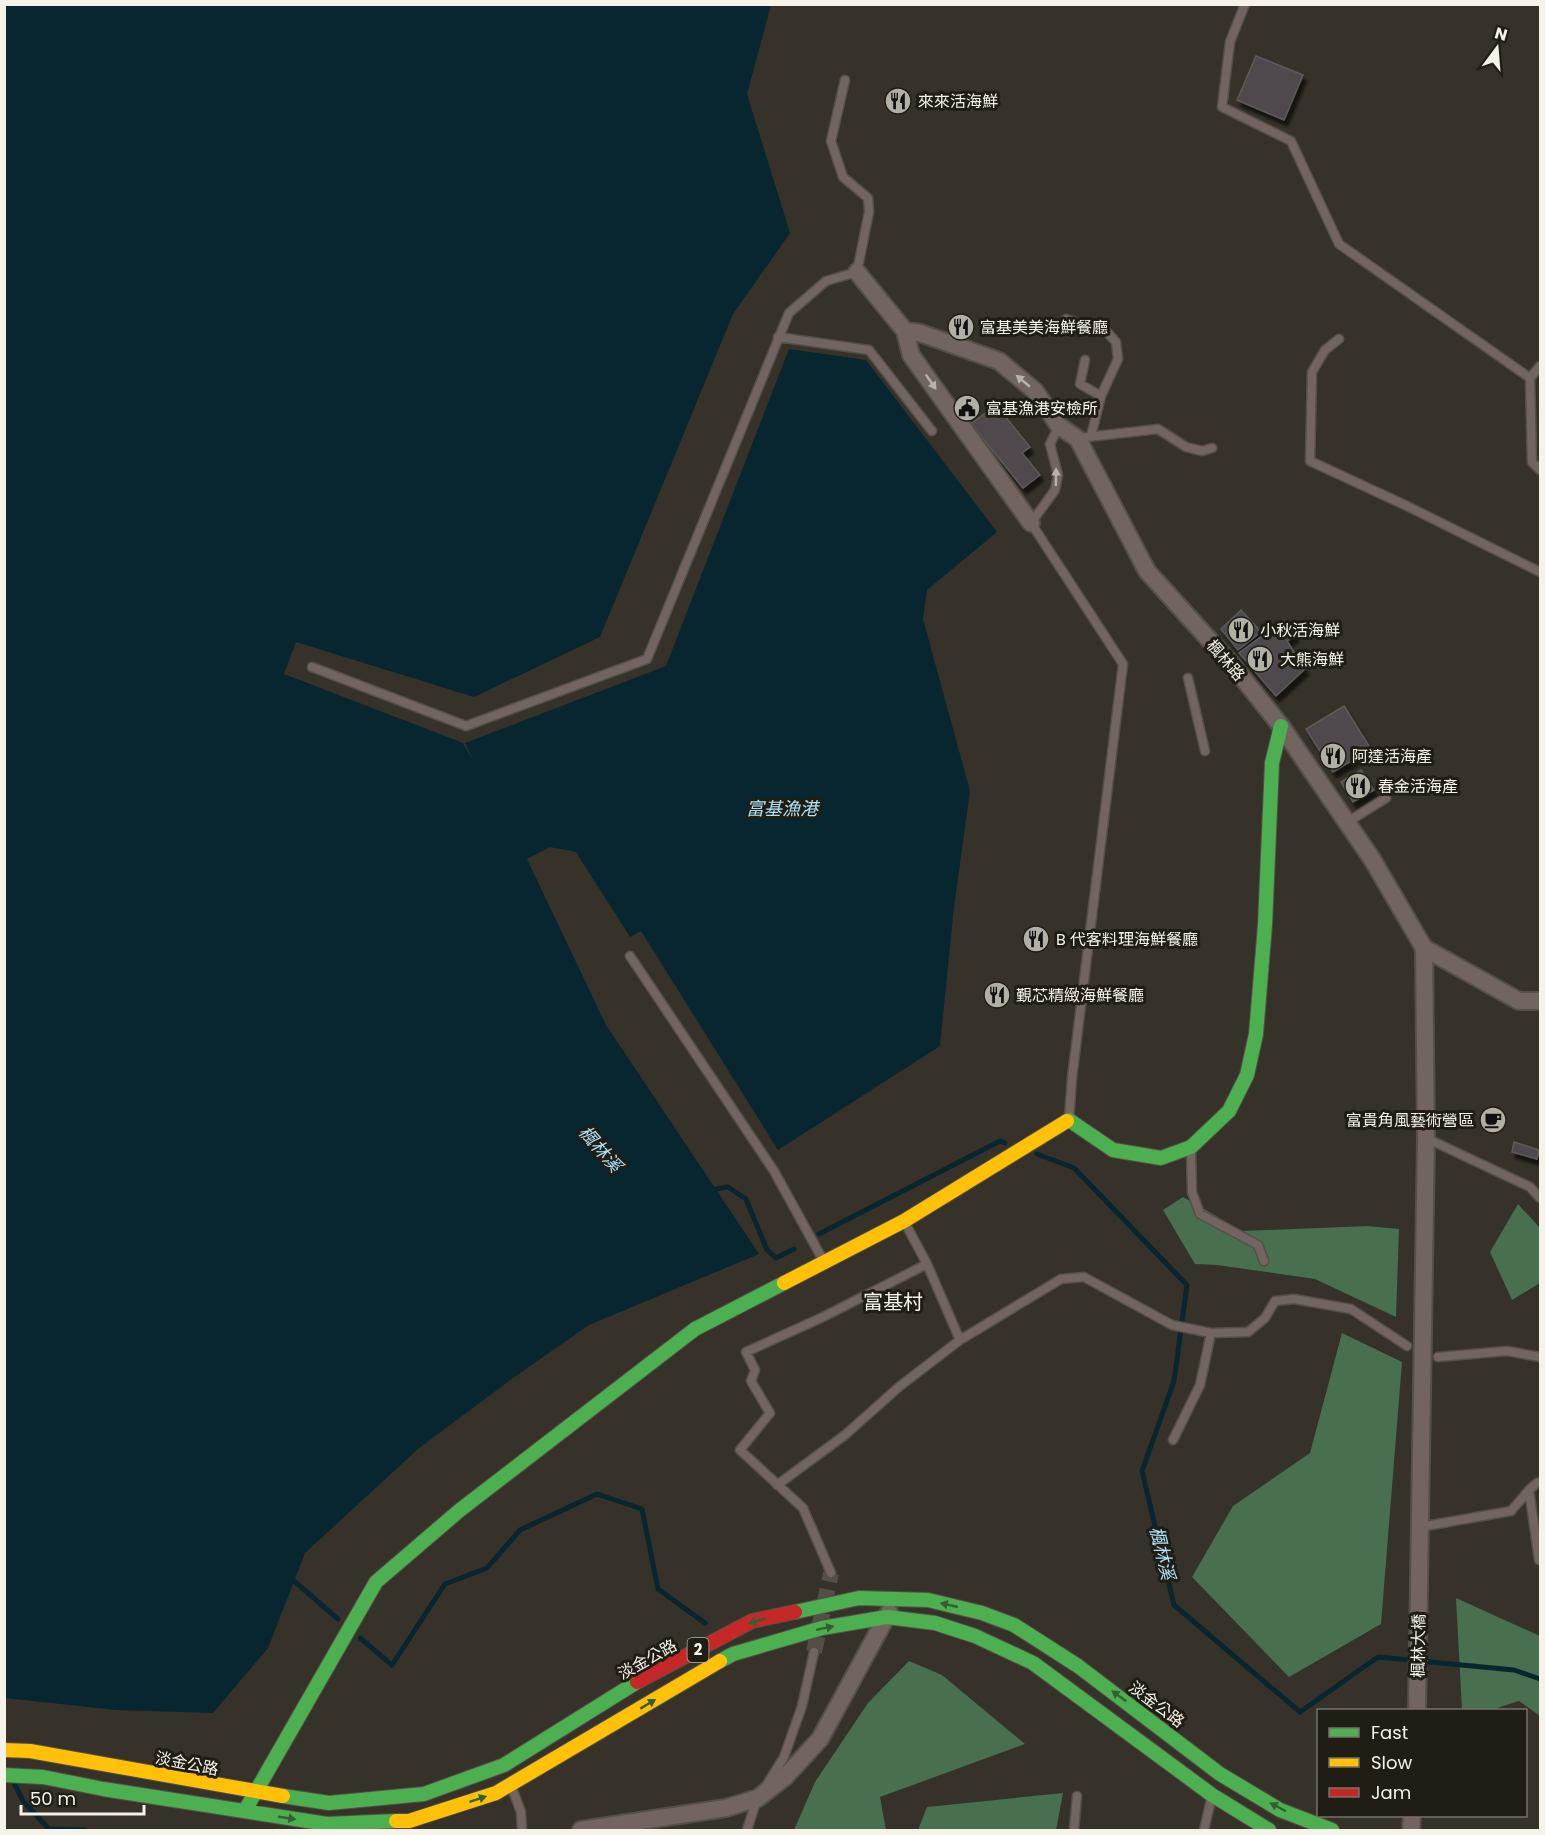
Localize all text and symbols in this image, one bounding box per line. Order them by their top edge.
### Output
north arrow [1467,18,1527,78]
text: N [1492,21,1510,47]
restaurant icon: 來來活海鮮 [883,86,913,116]
place label: 來來活海鮮 [918,90,998,113]
restaurant icon: 富基美美海鮮餐廳 [946,312,976,342]
place label: 富基美美海鮮餐廳 [980,316,1108,339]
one-way arrow [925,374,937,390]
one-way arrow [1016,375,1031,388]
public building icon: 富基漁港安檢所 [952,393,982,423]
place label: 富基漁港安檢所 [986,397,1098,420]
one-way arrow [1051,468,1060,487]
restaurant icon: 小秋活海鮮 [1226,615,1256,645]
place label: 小秋活海鮮 [1260,619,1340,642]
street label: 楓林路 [1201,635,1250,686]
restaurant icon: 大熊海鮮 [1245,644,1275,674]
place label: 大熊海鮮 [1280,648,1344,671]
restaurant icon: 阿達活海產 [1318,741,1348,771]
place label: 阿達活海產 [1352,745,1432,768]
restaurant icon: 春金活海產 [1343,771,1373,801]
place label: 春金活海產 [1378,775,1458,798]
water label: 富基漁港 [746,796,821,821]
restaurant icon: B 代客料理海鮮餐廳 [1021,924,1051,954]
place label: B 代客料理海鮮餐廳 [1056,928,1198,951]
restaurant icon: 覲芯精緻海鮮餐廳 [982,980,1012,1010]
place label: 覲芯精緻海鮮餐廳 [1016,984,1144,1007]
cafe icon: 富貴角風藝術營區 [1478,1105,1508,1135]
place label: 富貴角風藝術營區 [1346,1109,1474,1132]
water label: 楓林溪 [573,1120,629,1180]
district label: 富基村 [863,1288,923,1316]
water label: 楓林溪 [1144,1524,1182,1585]
one-way arrow [939,1600,958,1609]
street label: 楓林大橋 [1406,1614,1431,1678]
one-way arrow [748,1617,766,1626]
one-way arrow [816,1622,835,1632]
street label: 淡金公路 [614,1634,681,1685]
road number: 2 [688,1638,708,1662]
street label: 淡金公路 [1124,1676,1189,1733]
one-way arrow [1111,1690,1127,1702]
one-way arrow [640,1699,656,1710]
legend [1317,1709,1527,1817]
text: Fast [1371,1720,1408,1745]
street label: 淡金公路 [153,1746,221,1781]
text: Slow [1371,1750,1413,1775]
scale bar [21,1778,144,1816]
text: Jam [1371,1780,1411,1805]
text: 50 m [30,1786,76,1811]
one-way arrow [469,1793,487,1803]
one-way arrow [1269,1803,1287,1813]
one-way arrow [277,1814,296,1823]

